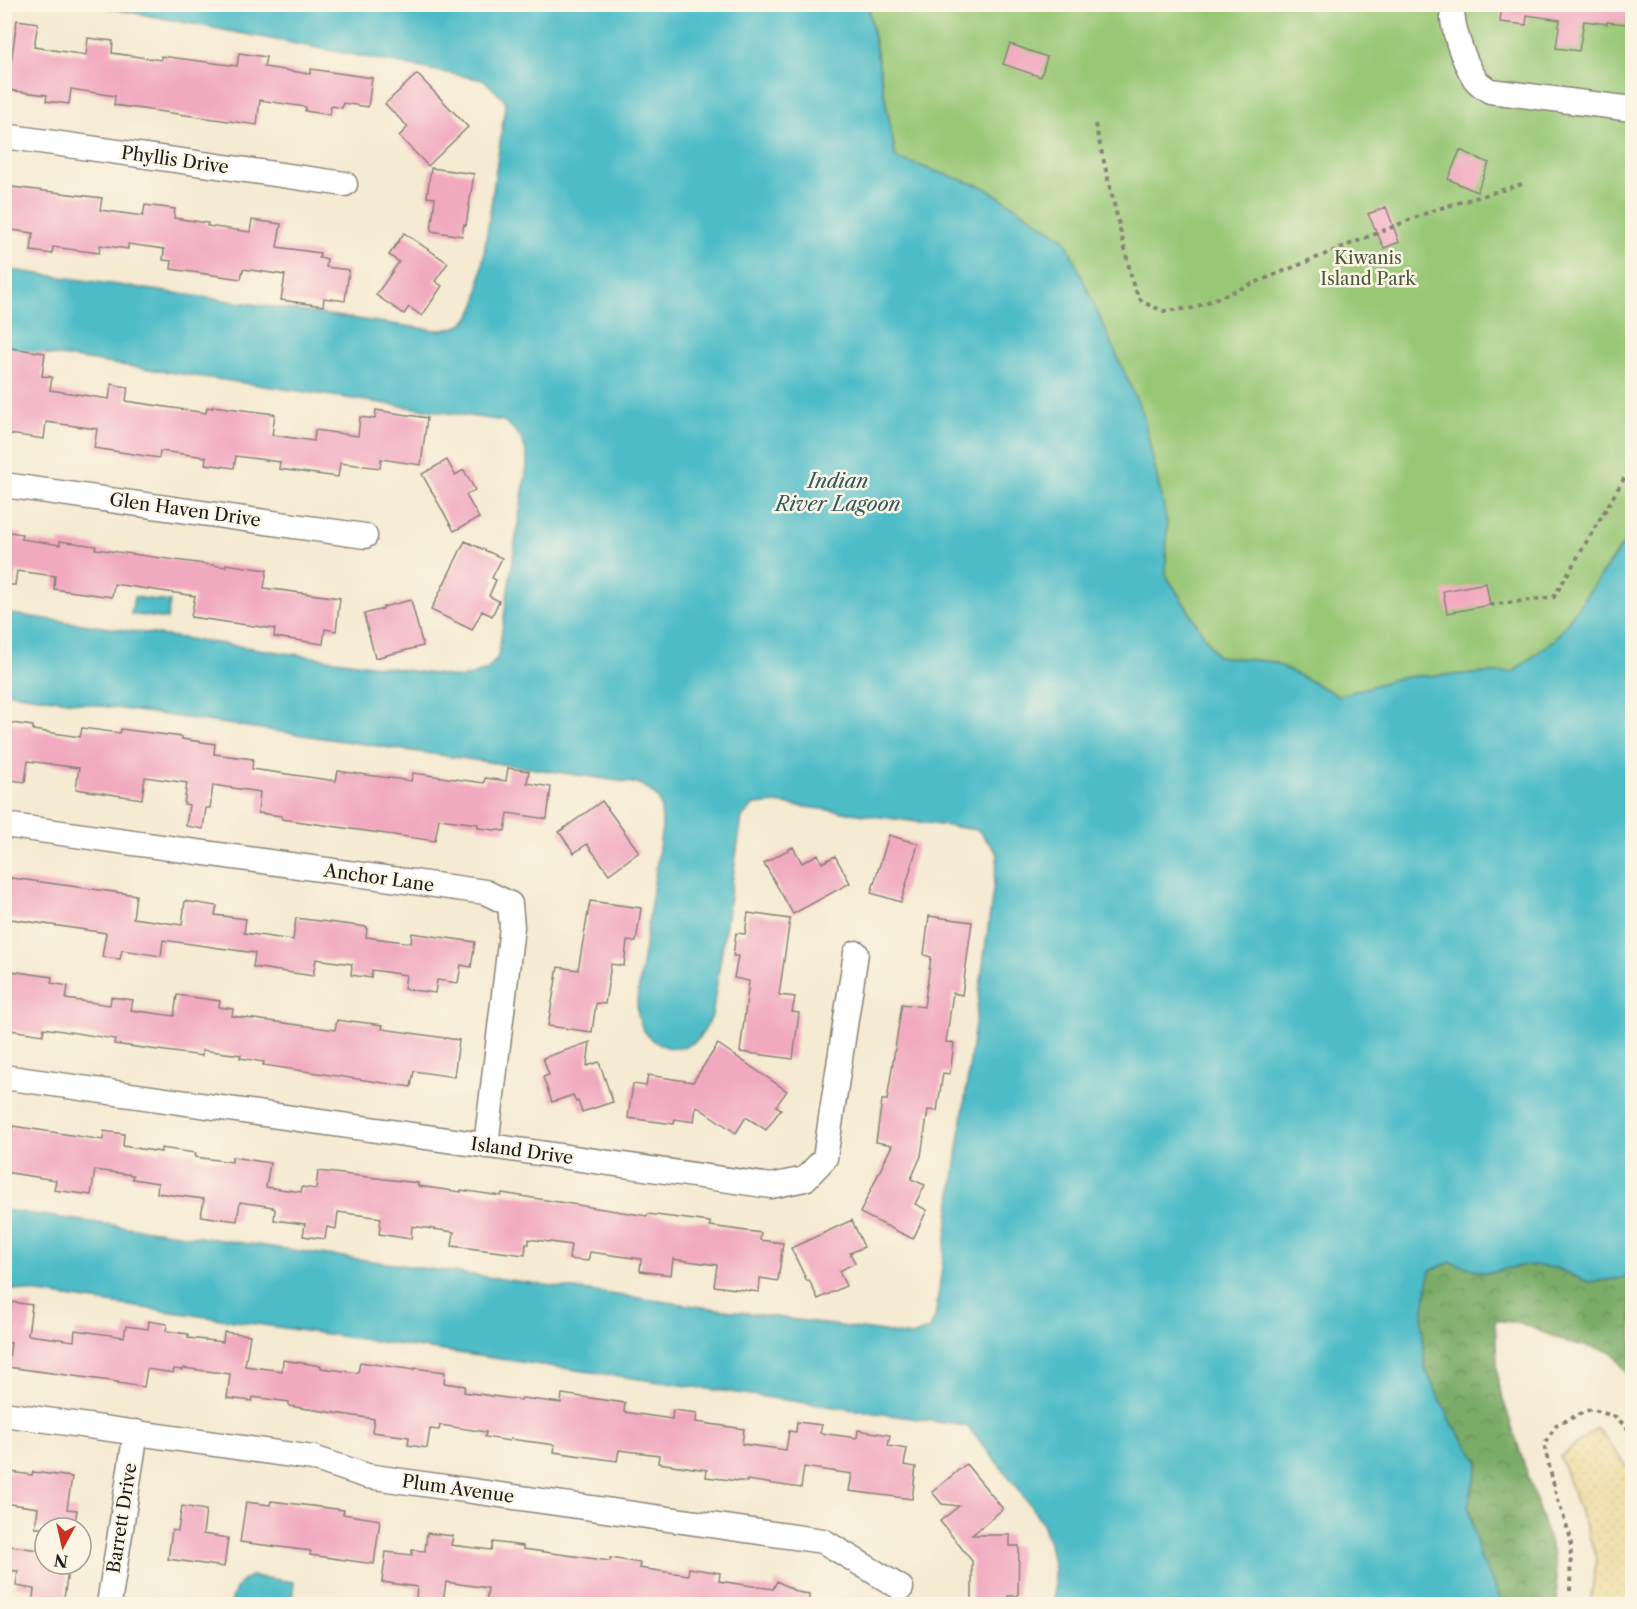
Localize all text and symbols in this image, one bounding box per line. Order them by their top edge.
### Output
street label: Phyllis Drive [120,142,230,178]
park label: Kiwanis Island Park [1320,247,1417,290]
water label: Indian River Lagoon [773,469,901,516]
street label: Glen Haven Drive [108,488,262,532]
street label: Anchor Lane [322,859,436,897]
street label: Island Drive [469,1133,575,1169]
street label: Barrett Drive [102,1461,142,1575]
street label: Plum Avenue [400,1470,516,1508]
north arrow [33,1516,93,1576]
text: N [53,1550,69,1572]

